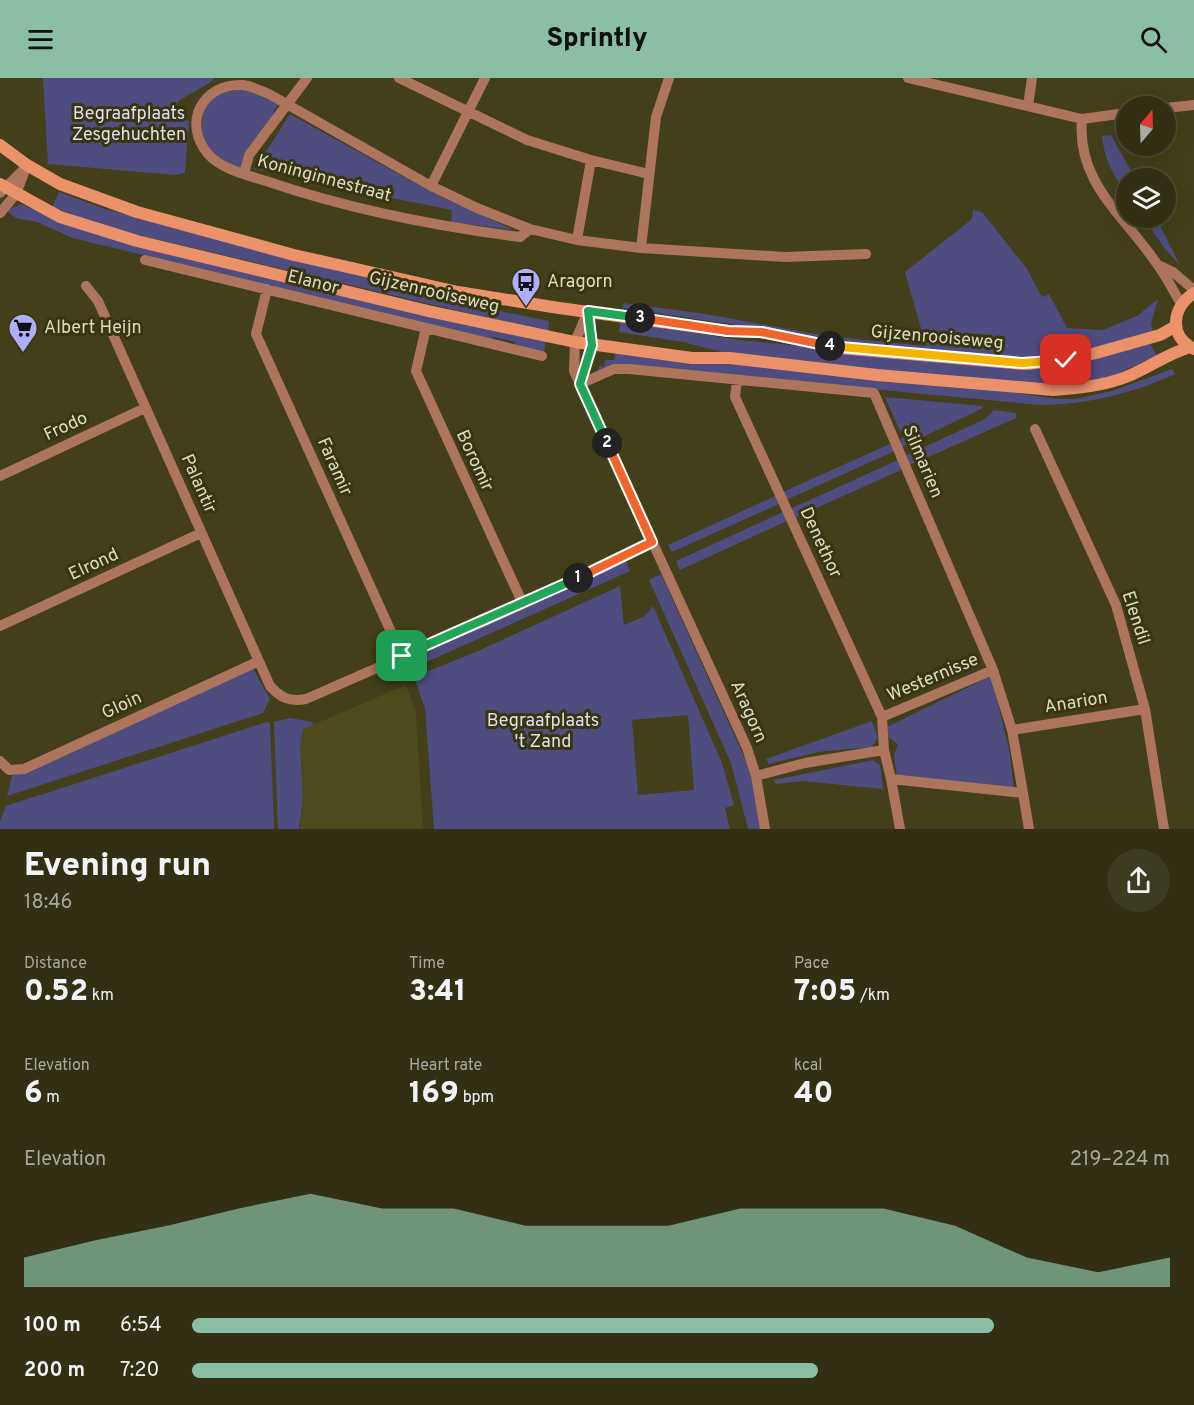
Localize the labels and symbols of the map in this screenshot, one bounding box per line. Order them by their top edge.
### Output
north arrow [1116,96,1176,156]
park label: Begraafplaats Zesgehuchten [72,103,186,147]
street label: Koninginnestraat [254,150,394,208]
street label: Elanor [285,265,341,301]
bus stop icon: Aragorn [510,266,542,308]
street label: Gijzenrooiseweg [366,267,502,319]
place label: Aragorn [547,271,613,294]
pin: 3 [625,303,655,333]
supermarket icon: Albert Heijn [7,312,39,354]
place label: Albert Heijn [44,317,142,340]
street label: Gijzenrooiseweg [870,321,1004,355]
pin: 4 [815,331,845,361]
pin [1040,334,1091,385]
street label: Frodo [40,407,92,447]
street label: Silmarien [896,422,948,502]
street label: Boromir [450,427,498,495]
pin: 2 [592,428,622,458]
street label: Faramir [311,434,357,500]
street label: Palantir [175,451,221,517]
street label: Denethor [794,504,846,582]
street label: Elrond [65,543,123,587]
pin: 1 [563,563,593,593]
street label: Elendil [1116,588,1154,648]
pin [376,630,427,681]
street label: Westernisse [884,648,982,708]
street label: Aragorn [724,677,772,747]
street label: Gloin [98,687,146,725]
street label: Anarion [1043,687,1109,719]
park label: Begraafplaats 't Zand [487,710,599,754]

